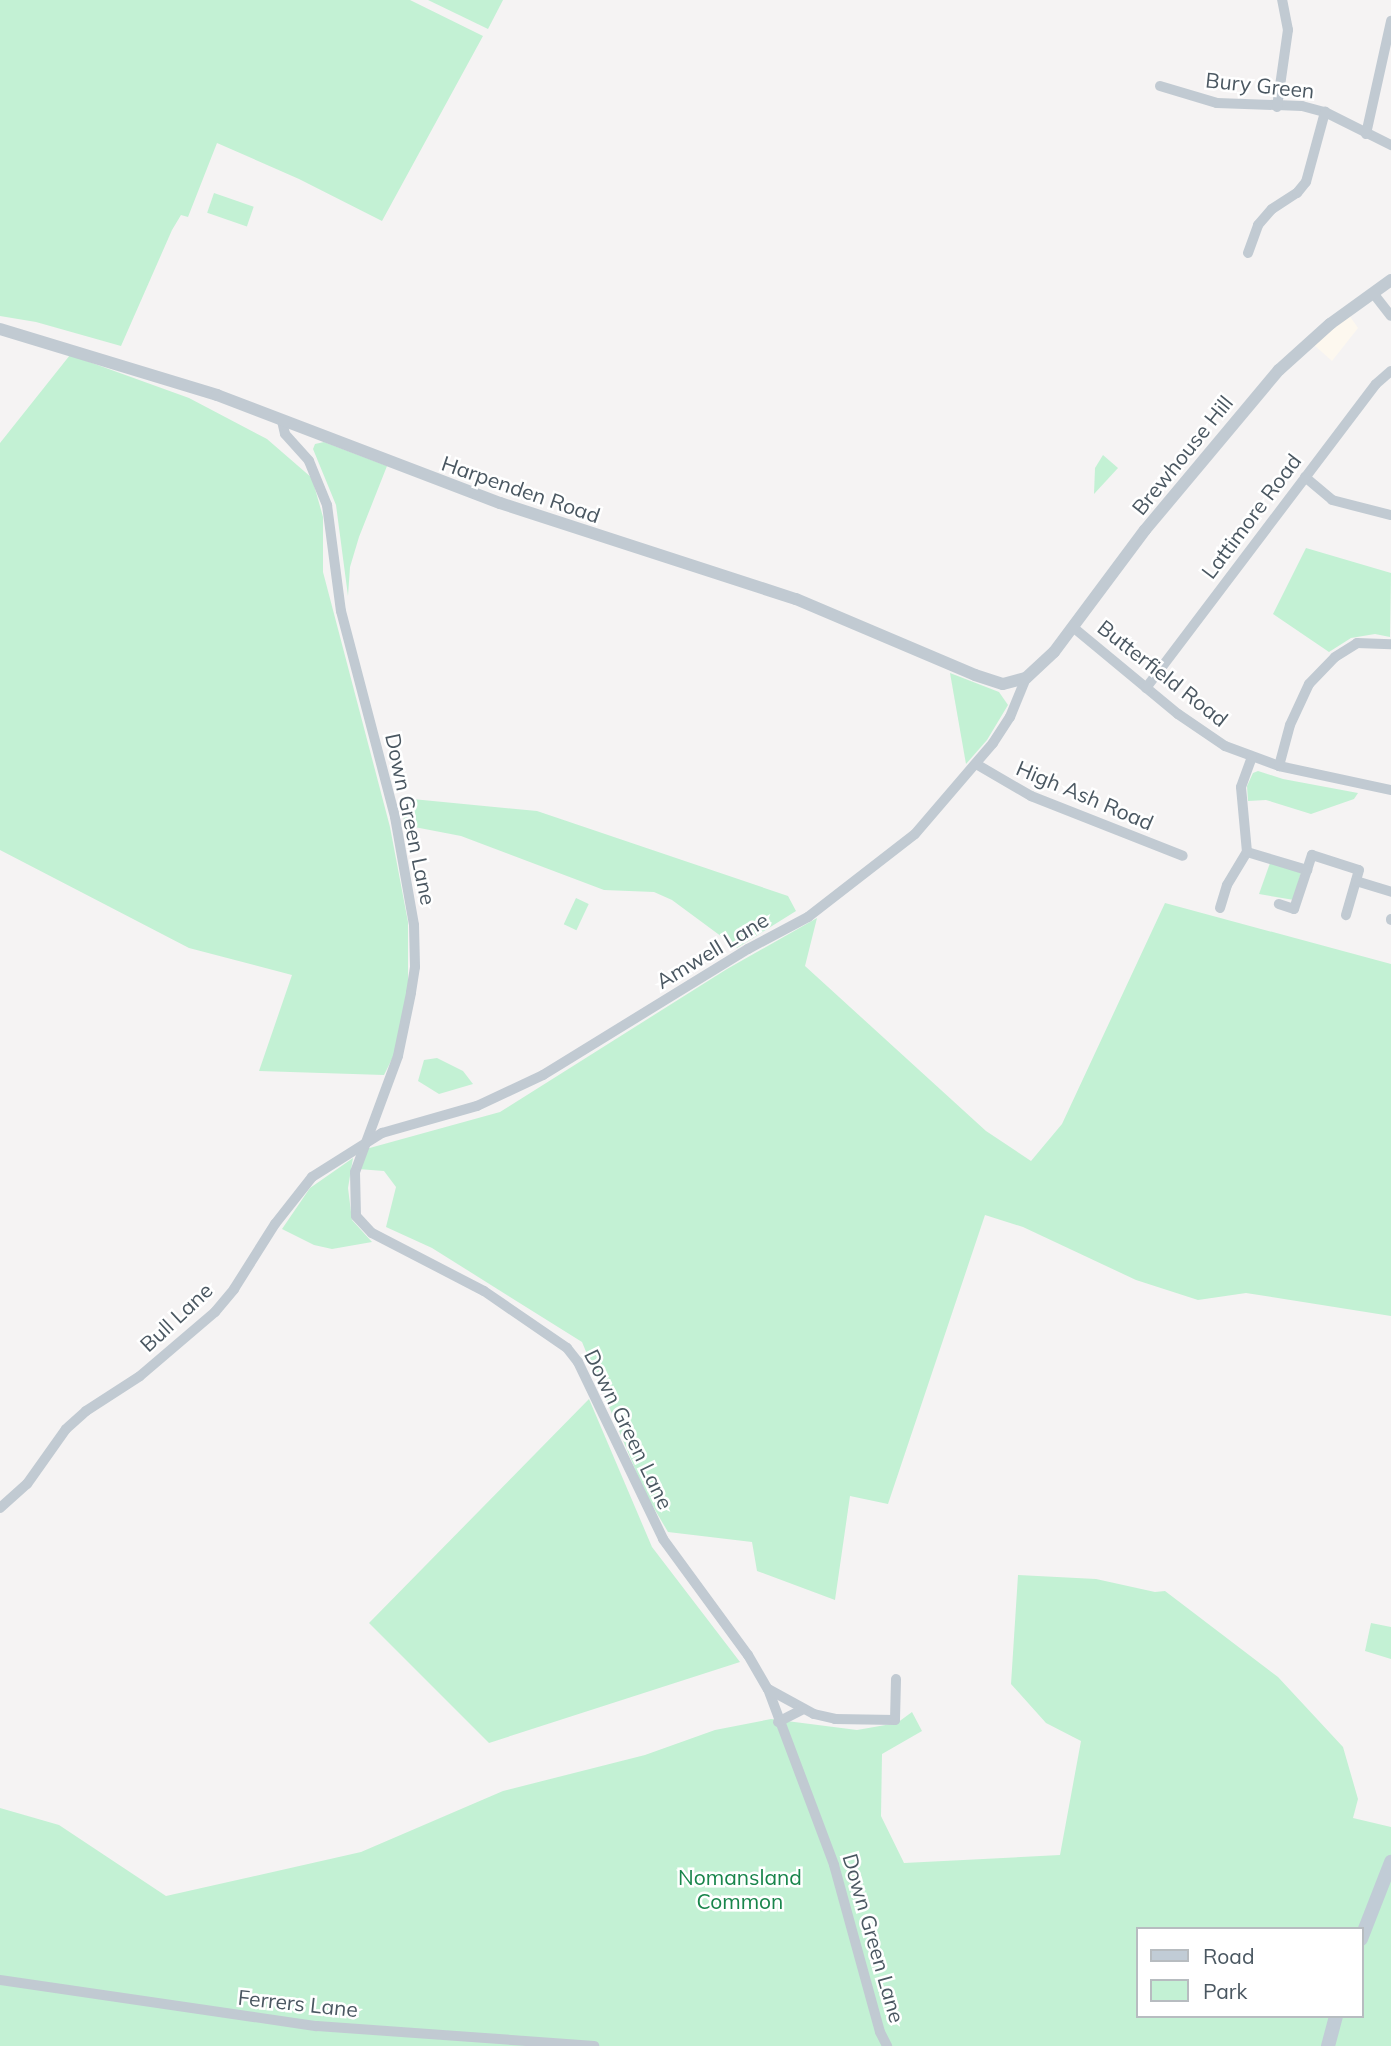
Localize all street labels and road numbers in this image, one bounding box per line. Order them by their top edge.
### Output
street label: Bury Green [1204,67,1316,103]
street label: Brewhouse Hill [1126,390,1238,520]
street label: Lattimore Road [1196,449,1306,583]
street label: Harpenden Road [438,450,604,528]
street label: Butterfield Road [1093,614,1233,732]
street label: Down Green Lane [381,731,441,907]
street label: High Ash Road [1013,755,1157,835]
street label: Amwell Lane [651,907,773,993]
street label: Bull Lane [135,1277,217,1357]
street label: Down Green Lane [579,1345,679,1513]
street label: Down Green Lane [838,1851,910,2025]
street label: Ferrers Lane [237,1984,359,2022]

